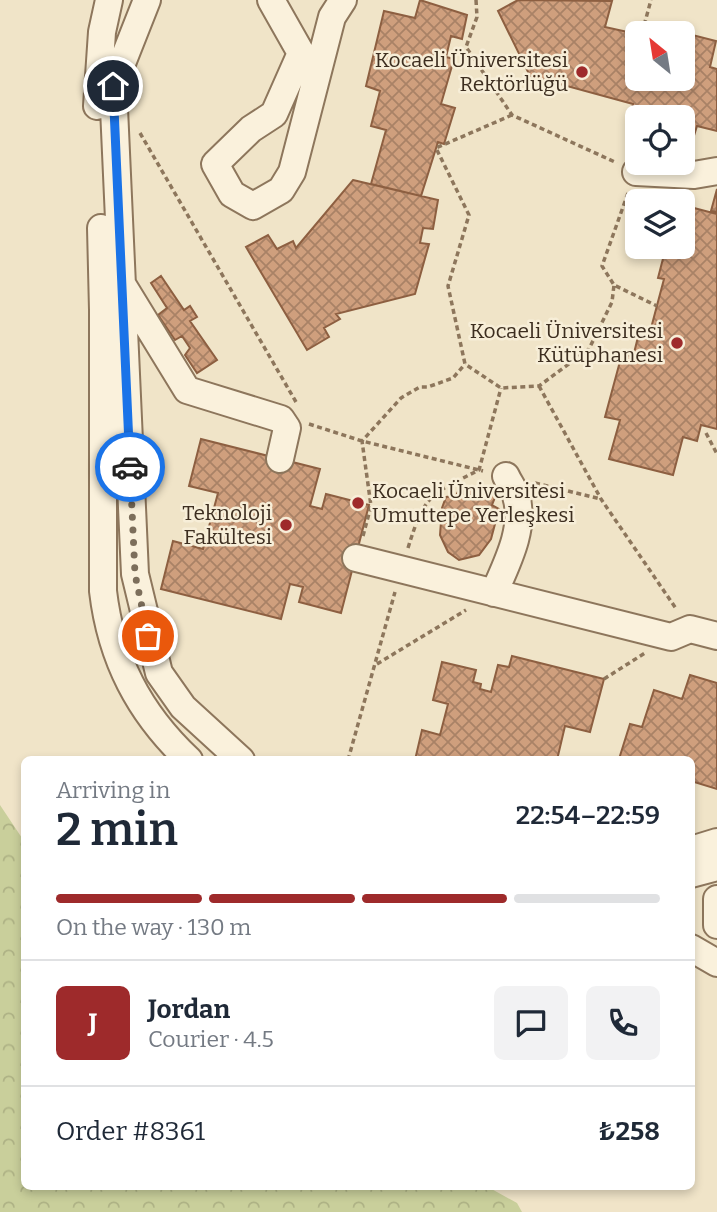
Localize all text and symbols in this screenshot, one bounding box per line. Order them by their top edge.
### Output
north arrow [625,21,695,91]
map controls [625,21,695,259]
place label: Kocaeli Üniversitesi Rektörlüğü [375,47,568,97]
pin [83,56,143,116]
marker: Kocaeli Üniversitesi Rektörlüğü [574,64,590,80]
icon: home [94,67,132,105]
button: locate [625,105,695,175]
button: layers [625,189,695,259]
place label: Kocaeli Üniversitesi Kütüphanesi [470,318,663,368]
marker: Kocaeli Üniversitesi Kütüphanesi [669,335,685,351]
courier [95,432,165,502]
icon: car [111,448,149,486]
place label: Kocaeli Üniversitesi Umuttepe Yerleşkesi [372,478,574,528]
marker: Kocaeli Üniversitesi Umuttepe Yerleşkesi [350,495,366,511]
place label: Teknoloji Fakültesi [182,500,272,550]
marker: Teknoloji Fakültesi [278,517,294,533]
pin [118,606,178,666]
icon: bag [129,617,167,655]
text: Arriving in [56,776,170,804]
text: 22:54–22:59 [516,800,660,831]
text: 2 min [56,802,178,857]
text: On the way · 130 m [56,913,251,941]
button: chat [494,986,568,1060]
button: phone [586,986,660,1060]
text: Jordan [148,994,230,1025]
text: J [89,1008,97,1039]
text: Courier · 4.5 [148,1025,274,1053]
text: Order #8361 [56,1116,205,1147]
text: ₺258 [598,1116,660,1147]

